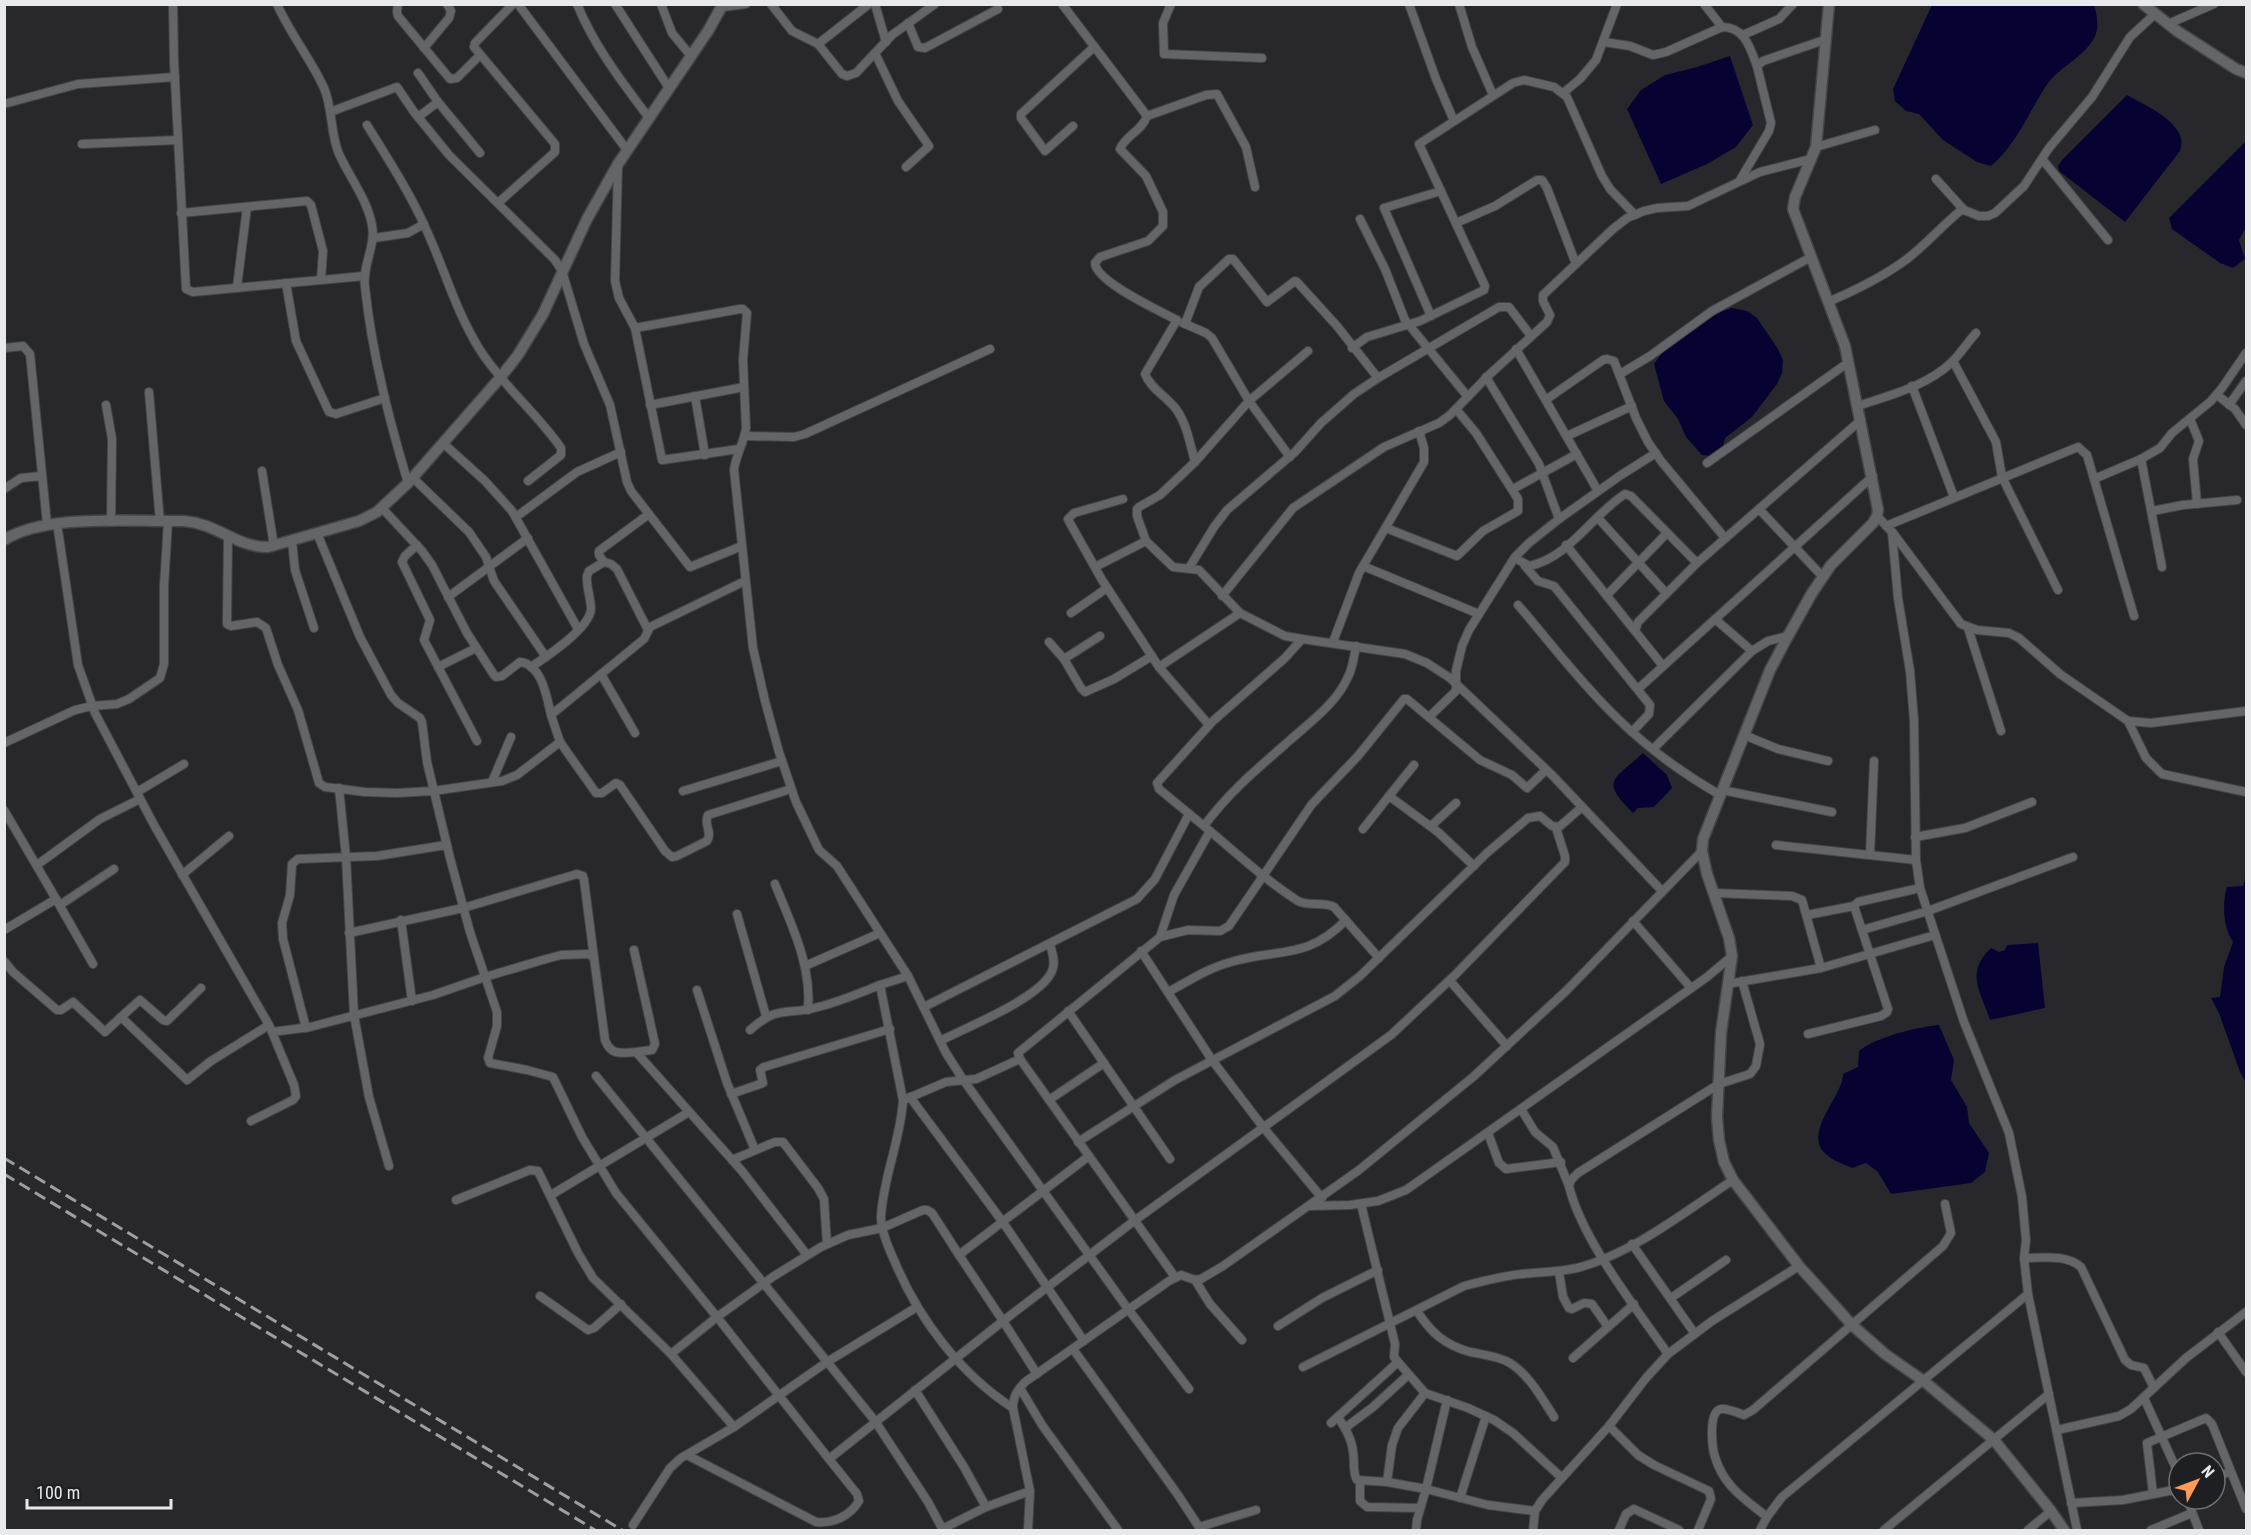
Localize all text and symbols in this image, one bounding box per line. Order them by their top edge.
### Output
north arrow [2167,1451,2227,1511]
text: N [2198,1462,2218,1481]
scale bar [27,1472,171,1510]
text: 100 m [36,1482,80,1503]

